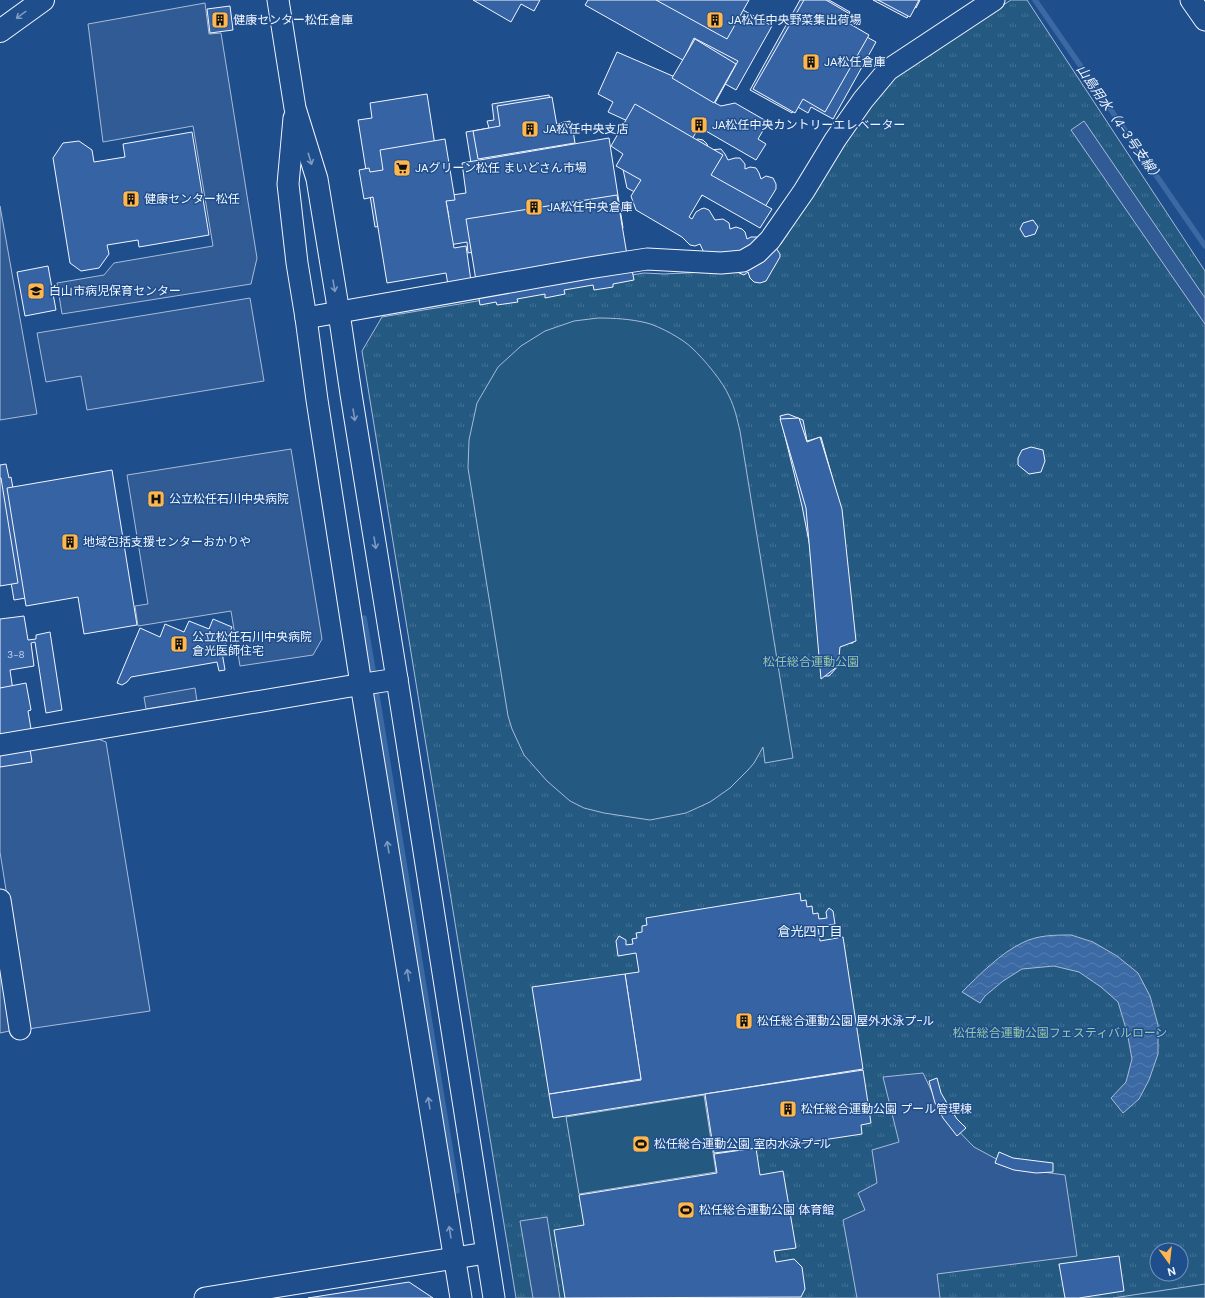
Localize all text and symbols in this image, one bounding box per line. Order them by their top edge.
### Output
building icon: 健康センター松任倉庫 [210,10,230,30]
building icon: JA松任中央野菜集出荷場 [705,10,725,30]
one-way arrow [16,11,27,19]
place label: 健康センター松任倉庫 [233,12,353,28]
place label: JA松任中央野菜集出荷場 [728,12,862,28]
building icon: JA松任倉庫 [801,52,821,72]
place label: JA松任倉庫 [824,54,886,70]
water label: 山島用水（4-3号支線） [1073,61,1166,185]
building icon: JA松任中央カントリーエレベーター [689,115,709,135]
place label: JA松任中央カントリーエレベーター [712,117,906,133]
building icon: JA松任中央支店 [520,119,540,139]
place label: JA松任中央支店 [543,121,629,137]
one-way arrow [307,152,314,165]
supermarket icon: JAグリーン松任 まいどさん市場 [392,158,412,178]
place label: JAグリーン松任 まいどさん市場 [415,160,587,176]
building icon: 健康センター松任 [121,189,141,209]
place label: 健康センター松任 [144,191,240,207]
building icon: JA松任中央倉庫 [524,197,544,217]
place label: JA松任中央倉庫 [547,199,633,215]
one-way arrow [330,280,338,293]
school or university icon: 白山市病児保育センター [26,281,46,301]
place label: 白山市病児保育センター [49,283,181,299]
one-way arrow [350,408,358,421]
hospital icon: 公立松任石川中央病院 [146,489,166,509]
place label: 公立松任石川中央病院 [169,491,289,507]
building icon: 地域包括支援センターおかりや [60,532,80,552]
place label: 地域包括支援センターおかりや [83,534,251,550]
one-way arrow [371,536,379,549]
place label: 公立松任石川中央病院 倉光医師住宅 [192,629,312,659]
building icon: 公立松任石川中央病院 倉光医師住宅 [169,634,189,654]
house number: 3-8 [7,648,25,661]
park label: 松任総合運動公園 [763,654,859,670]
one-way arrow [383,841,391,854]
district label: 倉光四丁目 [777,923,843,940]
one-way arrow [404,969,412,982]
building icon: 松任総合運動公園 屋外水泳プｰル [734,1011,754,1031]
place label: 松任総合運動公園 屋外水泳プｰル [757,1013,934,1029]
park label: 松任総合運動公園フェスティバルローン [953,1025,1167,1041]
one-way arrow [425,1097,433,1110]
building icon: 松任総合運動公園 プール管理棟 [778,1099,798,1119]
place label: 松任総合運動公園 プール管理棟 [801,1101,972,1117]
sports icon: 松任総合運動公園 室内水泳プｰル [631,1134,651,1154]
place label: 松任総合運動公園 室内水泳プｰル [654,1136,831,1152]
sports icon: 松任総合運動公園 体育館 [676,1200,696,1220]
place label: 松任総合運動公園 体育館 [699,1202,834,1218]
one-way arrow [446,1226,454,1239]
north arrow [1149,1242,1189,1282]
text: N [1166,1264,1177,1279]

